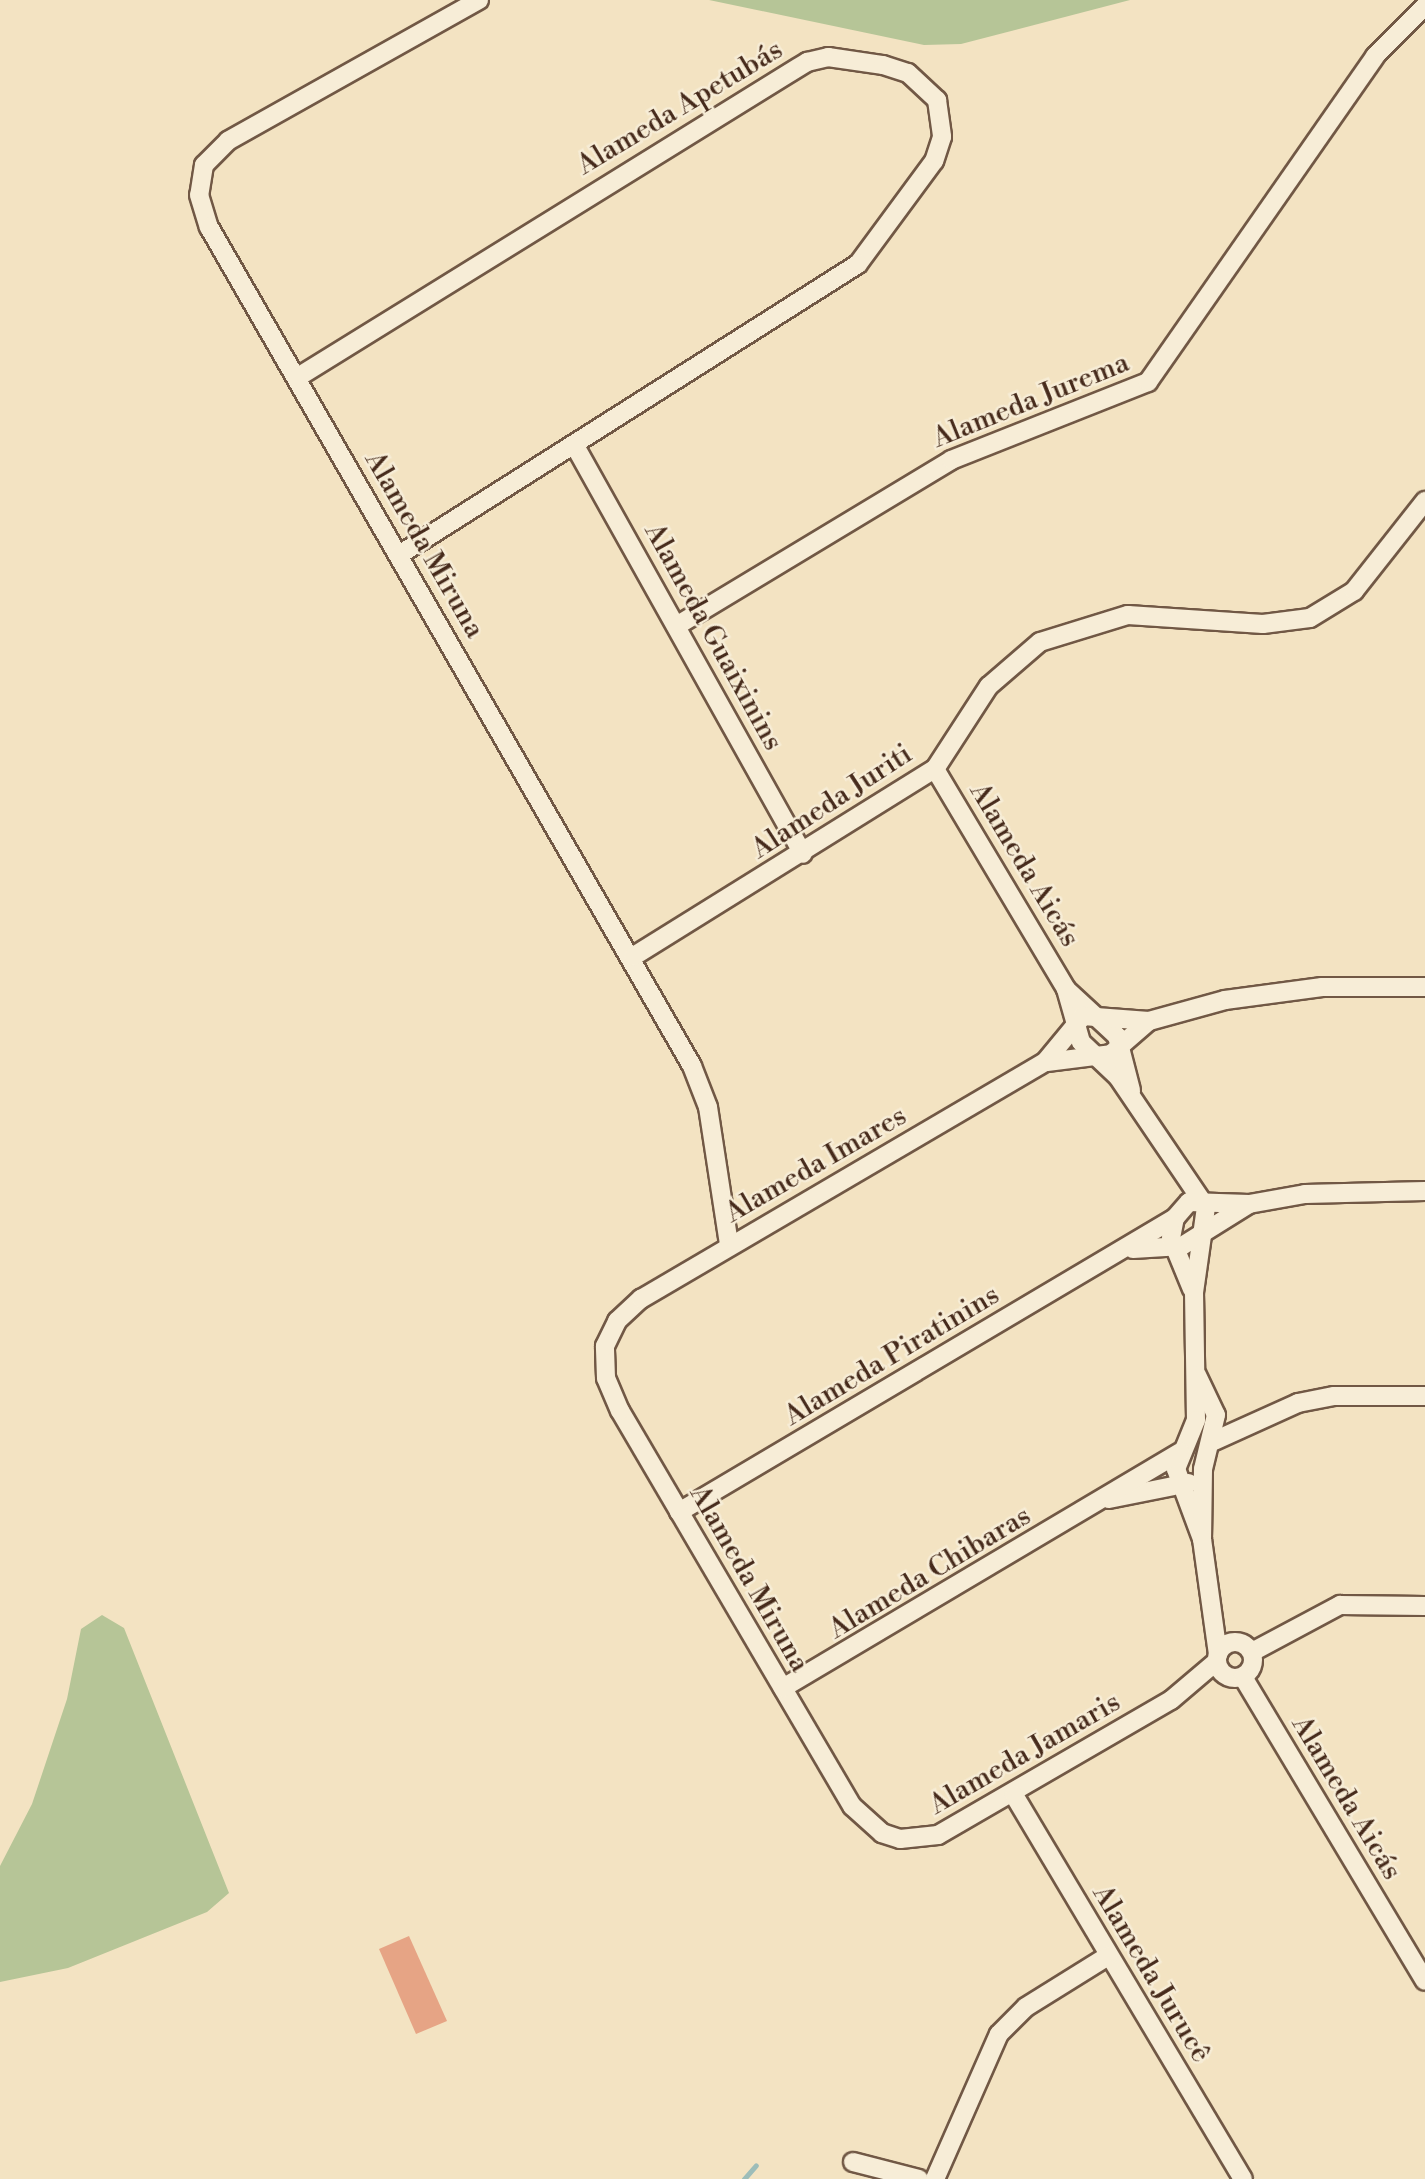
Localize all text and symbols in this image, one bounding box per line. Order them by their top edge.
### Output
street label: Alameda Apetubás [571,33,789,183]
street label: Alameda Jurema [928,346,1134,456]
street label: Alameda Miruna [357,446,491,644]
street label: Alameda Guaixinins [637,518,789,756]
street label: Alameda Juriti [745,738,919,866]
street label: Alameda Aicás [962,777,1086,953]
street label: Alameda Imares [719,1100,913,1230]
street label: Alameda Piratinins [778,1279,1006,1433]
street label: Alameda Miruna [682,1480,816,1678]
street label: Alameda Chibaras [823,1499,1037,1647]
street label: Alameda Jamaris [923,1686,1127,1822]
street label: Alameda Aicás [1284,1710,1408,1886]
street label: Alameda Jurucê [1085,1879,1217,2069]

